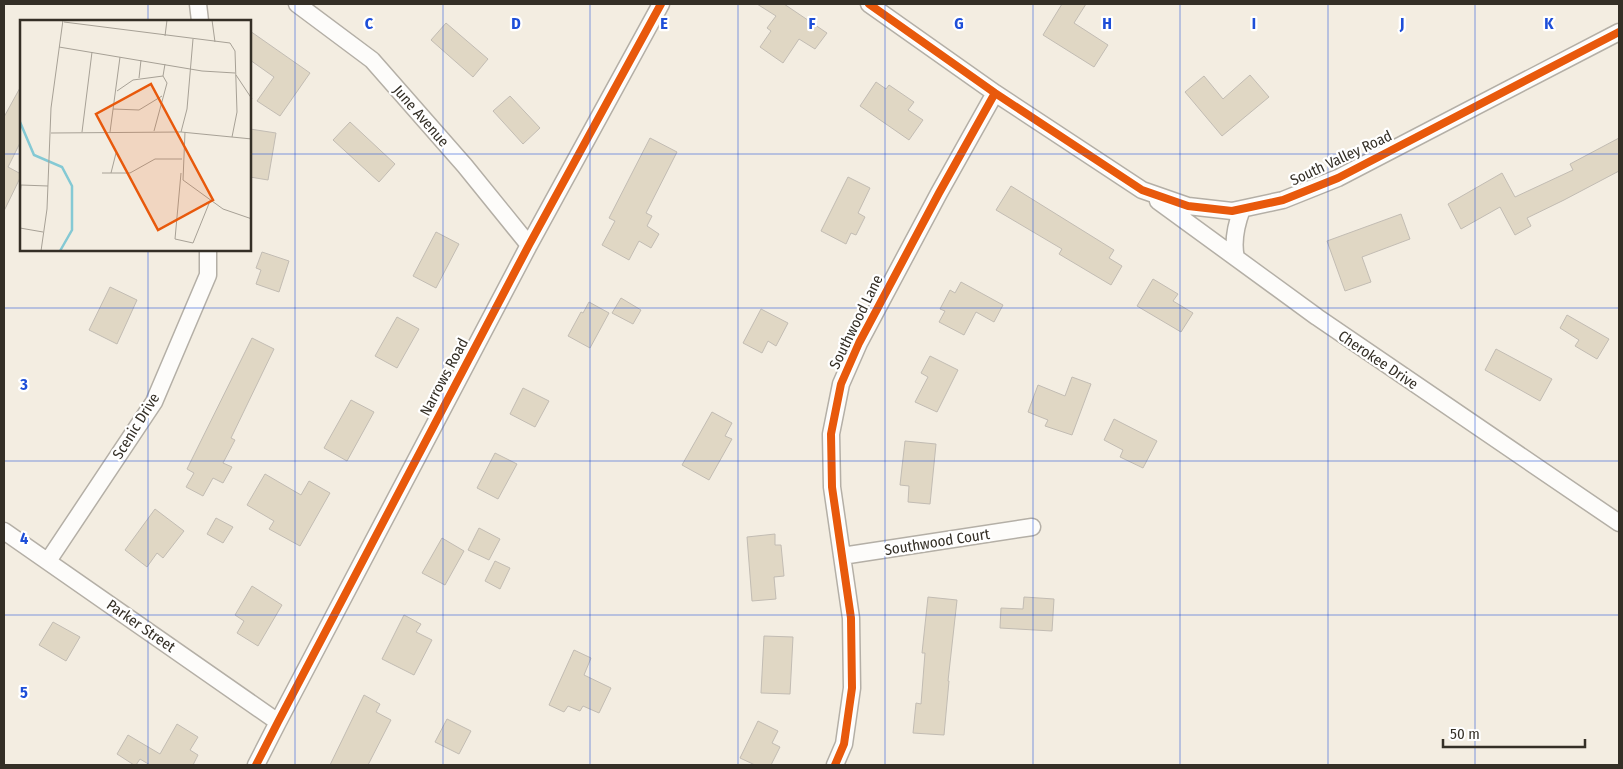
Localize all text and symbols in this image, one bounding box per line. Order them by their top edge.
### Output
text: C [365,14,374,33]
text: D [511,14,521,33]
text: E [660,14,668,33]
text: F [808,14,816,33]
text: G [954,14,964,33]
text: H [1102,14,1112,33]
text: I [1252,14,1256,33]
text: J [1399,14,1404,33]
text: K [1544,14,1554,33]
inset map [20,20,251,251]
street label: June Avenue [389,81,453,151]
street label: South Valley Road [1287,127,1395,189]
street label: Southwood Lane [825,272,887,372]
street label: Cherokee Drive [1335,327,1421,393]
street label: Narrows Road [416,335,472,419]
text: 3 [19,375,28,394]
street label: Scenic Drive [109,390,163,462]
street label: Southwood Court [883,525,991,559]
text: 4 [20,529,28,548]
street label: Parker Street [103,596,179,656]
text: 5 [20,683,28,702]
scale bar [1443,716,1586,748]
text: 50 m [1450,725,1480,743]

